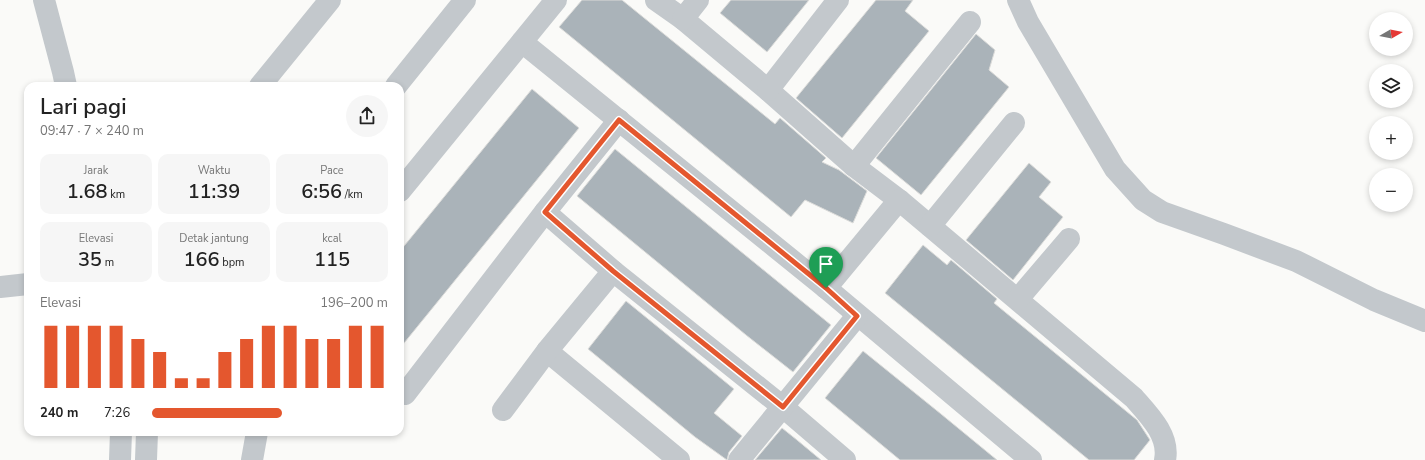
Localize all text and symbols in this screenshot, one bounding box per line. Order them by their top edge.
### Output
north arrow [1369,12,1413,56]
map controls [1369,12,1413,212]
button: layers [1369,64,1413,108]
text: Lari pagi [40,92,127,122]
button: share [346,95,388,137]
button: + [1369,116,1413,160]
text: 09:47 · 7 × 240 m [40,122,144,140]
text: Jarak [84,163,108,178]
text: Waktu [198,163,230,178]
text: Pace [320,163,344,178]
button: − [1369,168,1413,212]
text: 1.68 [67,178,108,205]
text: 11:39 [188,178,240,205]
text: 6:56 [301,178,342,205]
text: km [108,187,125,202]
text: /km [342,187,363,202]
text: Elevasi [79,231,113,246]
text: Detak jantung [179,231,249,246]
text: kcal [322,231,342,246]
text: 35 [78,246,102,273]
text: 166 [183,246,219,273]
text: 115 [314,246,350,273]
pin [809,247,843,288]
icon: arrive [815,253,837,275]
text: m [102,255,114,270]
text: bpm [219,255,245,270]
text: Elevasi [40,294,81,312]
text: 196–200 m [320,294,388,312]
text: 240 m [40,404,78,422]
text: 7:26 [104,404,130,422]

